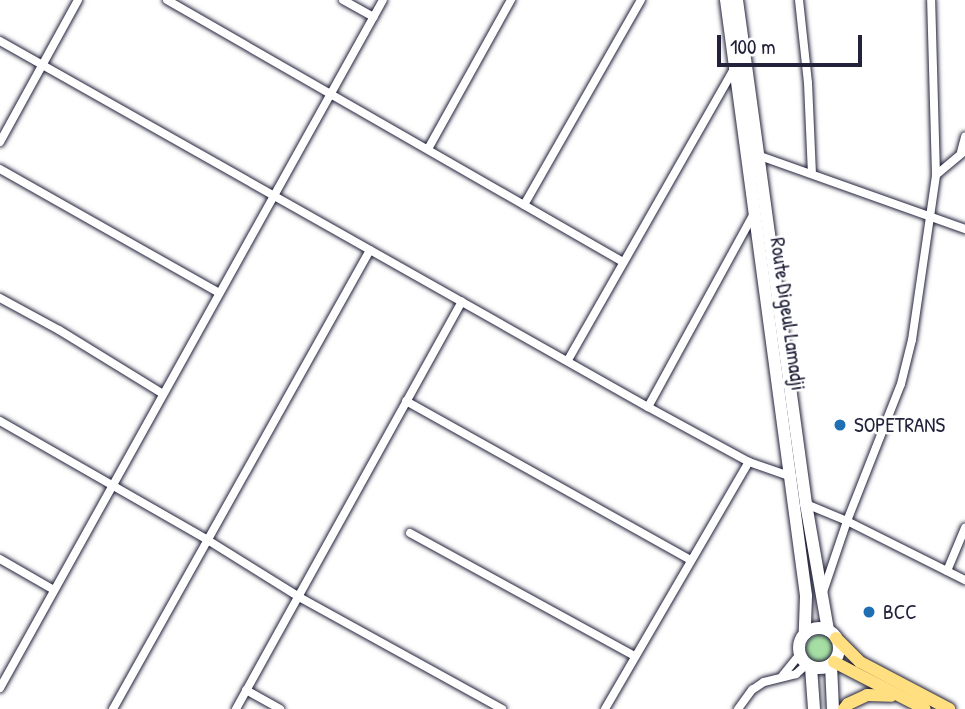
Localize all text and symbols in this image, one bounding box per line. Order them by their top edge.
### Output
scale bar [720,21,865,65]
text: 100 m [730,32,776,61]
street label: Route Digeul Lamadji [765,236,811,392]
place label: SOPETRANS [854,412,945,438]
marker: SOPETRANS [832,417,848,433]
place label: BCC [883,599,917,625]
marker: BCC [861,604,877,620]

